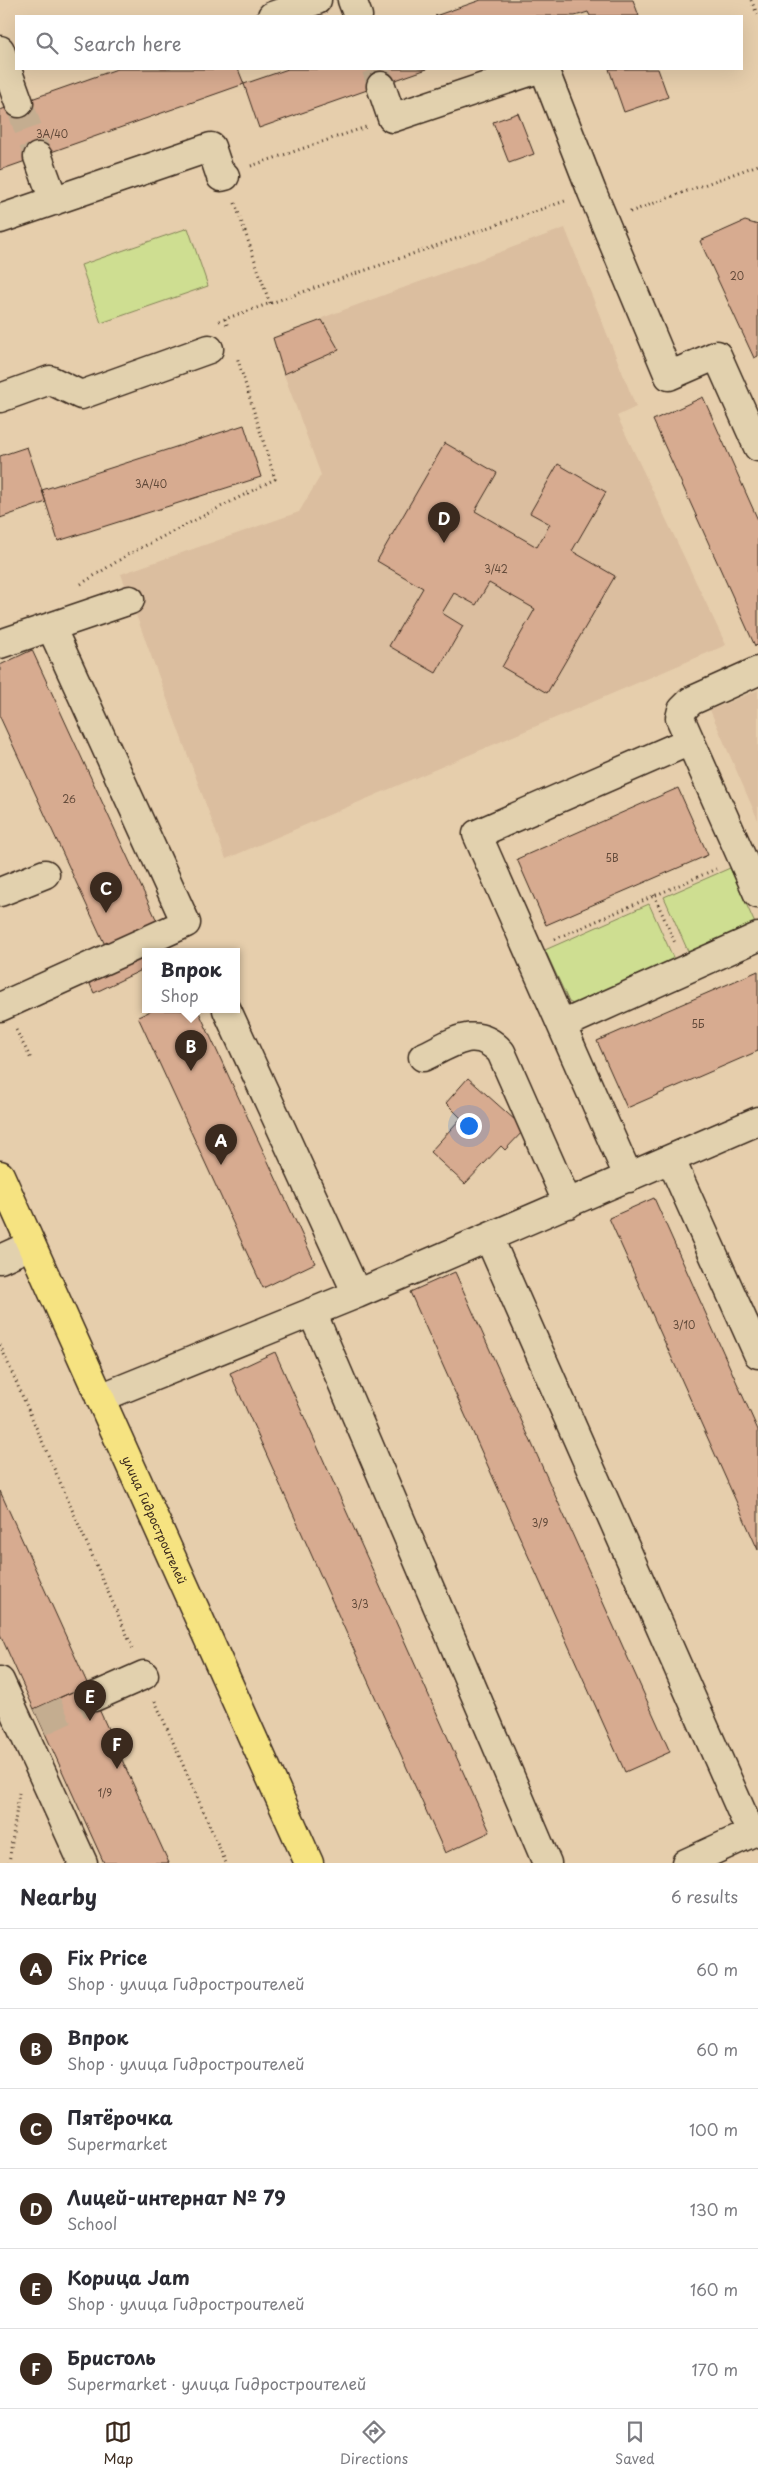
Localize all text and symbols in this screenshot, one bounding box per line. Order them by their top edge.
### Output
search box [15,15,743,70]
icon: search [33,29,61,57]
text: Search here [73,29,182,57]
house number: 3А/40 [36,126,68,141]
house number: 20 [730,268,744,283]
house number: 3А/40 [135,476,167,491]
pin: D [428,502,460,543]
house number: 3/42 [484,561,508,576]
house number: 26 [62,791,76,806]
house number: 5В [605,850,619,865]
pin: C [90,872,122,913]
popup [142,948,240,1013]
text: Впрок [160,955,222,983]
text: Shop [160,983,199,1007]
house number: 5Б [692,1016,705,1031]
pin: B [175,1030,207,1071]
your location [456,1113,482,1139]
pin: A [205,1124,237,1165]
house number: 3/10 [673,1317,695,1332]
street label: улица Гидростроителей [118,1453,192,1587]
house number: 3/9 [532,1515,548,1530]
house number: 3/3 [351,1596,369,1611]
pin: E [74,1680,106,1721]
pin: F [101,1728,133,1769]
house number: 1/9 [98,1785,112,1800]
text: Nearby [20,1880,97,1912]
text: 6 results [671,1884,738,1908]
text: Fix Price [67,1943,147,1971]
text: A [30,1957,42,1981]
text: 60 m [696,1957,738,1981]
text: Shop · улица Гидростроителей [67,1971,305,1995]
text: Впрок [67,2023,128,2051]
text: B [31,2037,41,2061]
text: 60 m [696,2037,738,2061]
text: Shop · улица Гидростроителей [67,2051,305,2075]
text: Пятёрочка [67,2103,173,2131]
text: C [30,2117,42,2141]
text: 100 m [689,2117,738,2141]
text: Supermarket [67,2131,167,2155]
text: Лицей-интернат № 79 [67,2183,286,2211]
text: D [30,2197,42,2221]
text: 130 m [690,2197,738,2221]
text: School [67,2211,117,2235]
text: Корица Jam [67,2263,190,2291]
text: E [31,2277,41,2301]
text: 160 m [690,2277,738,2301]
text: Shop · улица Гидростроителей [67,2291,305,2315]
text: Бристоль [67,2343,156,2371]
text: F [31,2357,41,2381]
text: 170 m [692,2357,738,2381]
text: Supermarket · улица Гидростроителей [67,2371,366,2395]
tab: Map [103,2418,133,2469]
tab: Directions [340,2418,408,2469]
tab: Saved [615,2418,655,2469]

